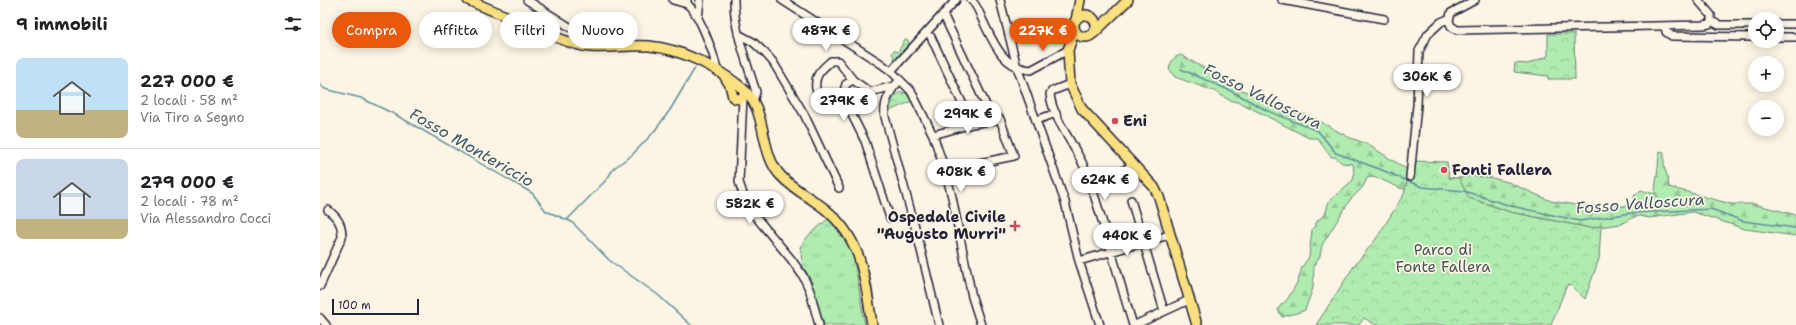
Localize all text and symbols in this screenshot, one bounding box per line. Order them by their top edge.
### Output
chip: Compra [332,12,411,48]
chip: Affitta [419,12,492,48]
chip: Filtri [500,12,560,48]
chip: Nuovo [568,12,638,48]
map controls [1748,12,1784,136]
button: locate [1748,12,1784,48]
text: 9 immobili [16,13,108,35]
icon: filters [282,13,304,35]
pin: 487K € [793,18,859,52]
pin: 227K € [1010,18,1076,52]
text: 487K € [801,22,851,39]
text: 227K € [1019,22,1067,39]
button: + [1748,56,1784,92]
water label: Fosso Valloscura [1200,59,1325,134]
pin: 306K € [1394,64,1460,98]
text: 306K € [1402,68,1452,85]
text: 227 000 € [140,70,234,92]
icon: home [48,74,96,122]
pin: 279K € [811,88,877,122]
text: 2 locali · 58 m² [140,92,238,109]
text: 279K € [820,92,869,109]
button: − [1748,100,1784,136]
pin: 299K € [935,101,1001,135]
water label: Fosso Montericcio [406,103,538,192]
text: 299K € [943,105,993,122]
text: Via Tiro a Segno [140,109,244,126]
place label: Eni [1123,111,1147,131]
marker: Eni [1110,116,1120,126]
pin: 408K € [928,159,994,193]
place label: Fonti Fallera [1452,160,1553,180]
text: 408K € [936,163,986,180]
marker: Fonti Fallera [1439,165,1449,175]
pin: 624K € [1072,167,1138,201]
text: 279 000 € [140,171,234,193]
text: 624K € [1081,171,1129,188]
icon: home [48,175,96,223]
water label: Fosso Valloscura [1575,189,1705,218]
pin: 582K € [717,191,783,225]
text: 2 locali · 78 m² [140,193,239,210]
text: 582K € [726,195,774,212]
place label: Ospedale Civile "Augusto Murri" [877,207,1006,244]
text: Via Alessandro Cocci [140,210,271,227]
marker: Ospedale Civile "Augusto Murri" [1009,220,1021,232]
pin: 440K € [1094,223,1160,257]
text: 440K € [1102,227,1152,244]
park label: Parco di Fonte Fallera [1395,240,1491,277]
scale bar [332,297,419,316]
text: 100 m [338,298,371,313]

